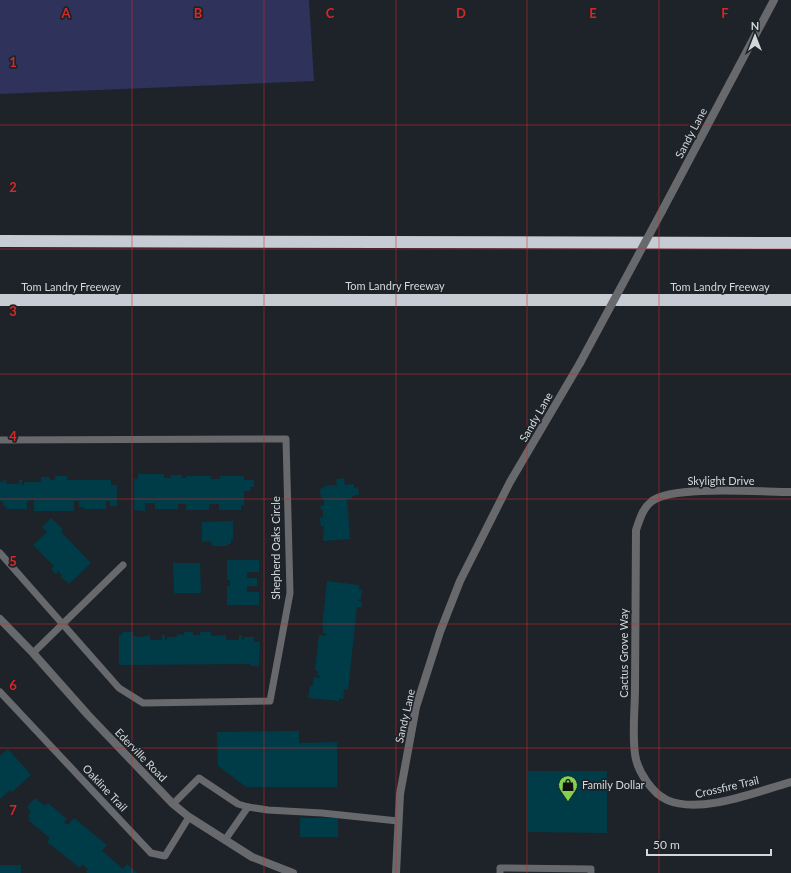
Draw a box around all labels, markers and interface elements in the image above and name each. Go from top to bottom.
text: A [60,5,71,21]
text: B [194,5,203,21]
text: C [326,5,335,21]
text: D [456,5,466,21]
text: E [589,5,597,21]
text: F [721,5,729,21]
north arrow [735,16,775,56]
text: N [751,19,759,32]
text: 1 [9,54,17,70]
street label: Sandy Lane [672,105,709,160]
text: 2 [9,179,17,195]
street label: Tom Landry Freeway [345,279,445,292]
street label: Tom Landry Freeway [21,280,121,293]
street label: Tom Landry Freeway [670,280,770,293]
text: 3 [9,303,17,319]
street label: Sandy Lane [516,390,555,444]
text: 4 [9,428,17,444]
street label: Skylight Drive [687,474,755,487]
street label: Shepherd Oaks Circle [269,496,282,600]
text: 5 [9,553,17,569]
street label: Cactus Grove Way [617,608,630,698]
text: 6 [9,677,17,693]
street label: Sandy Lane [392,687,417,744]
street label: Ederville Road [113,725,170,784]
street label: Oakline Trail [80,762,130,814]
street label: Crossfire Trail [694,773,760,800]
shop icon: Family Dollar [557,774,579,802]
place label: Family Dollar [582,778,645,791]
text: 7 [9,802,17,818]
scale bar [647,831,771,857]
text: 50 m [653,837,680,852]

